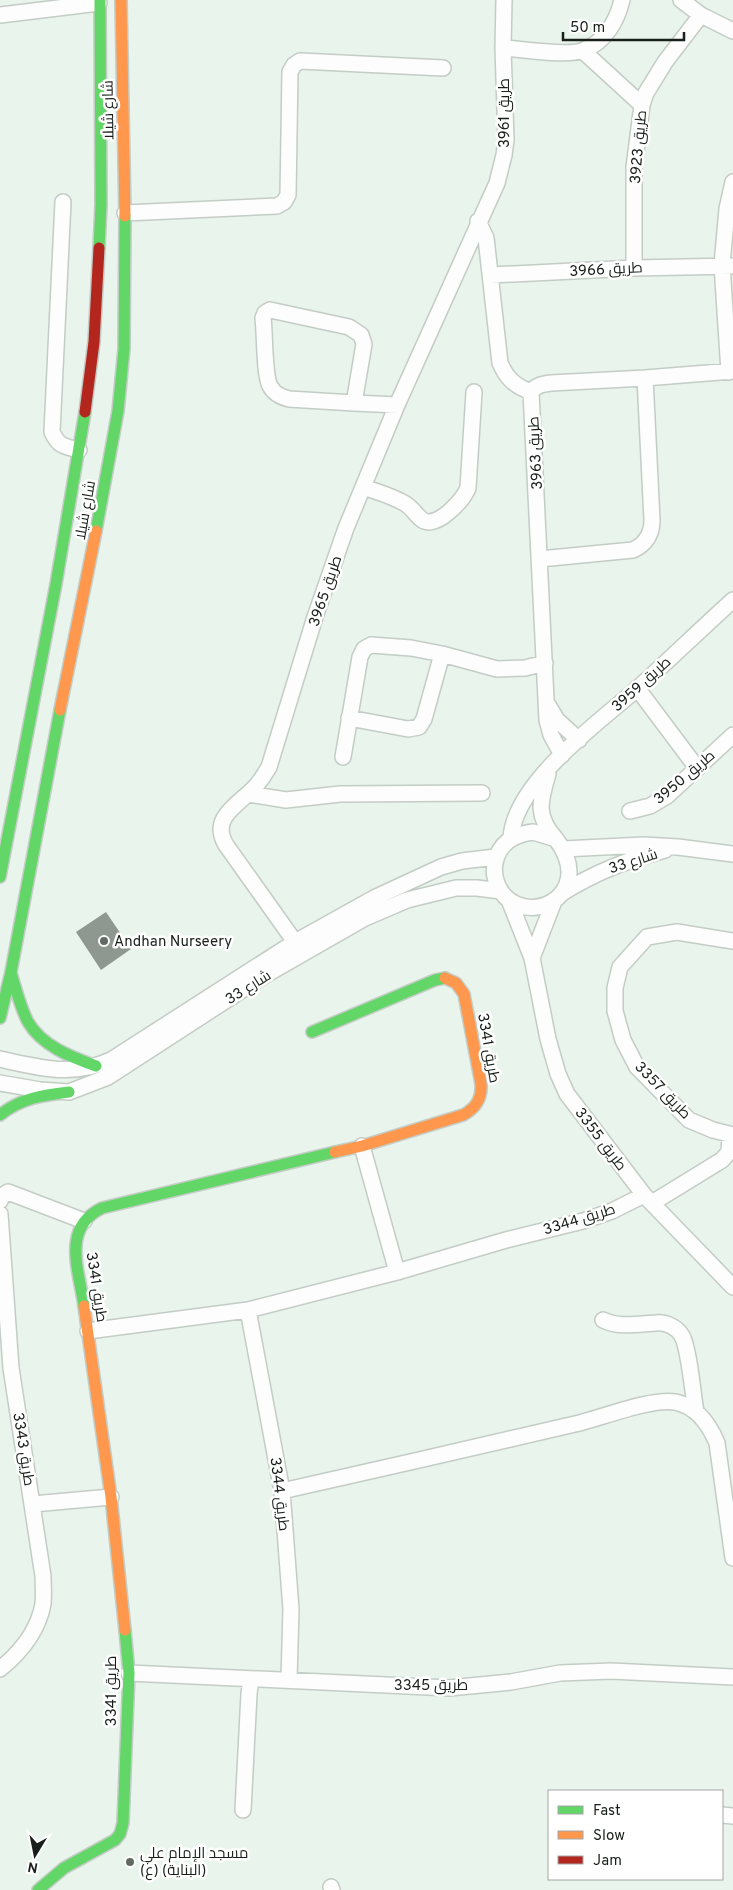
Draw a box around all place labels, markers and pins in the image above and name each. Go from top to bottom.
place label: Andhan Nurseery [114,933,232,952]
marker: Andhan Nurseery [98,935,110,947]
place label: مسجد الإمام علي (ع) (البناية) [140,1845,248,1881]
marker: مسجد الإمام علي (ع) (البناية) [124,1856,136,1868]

